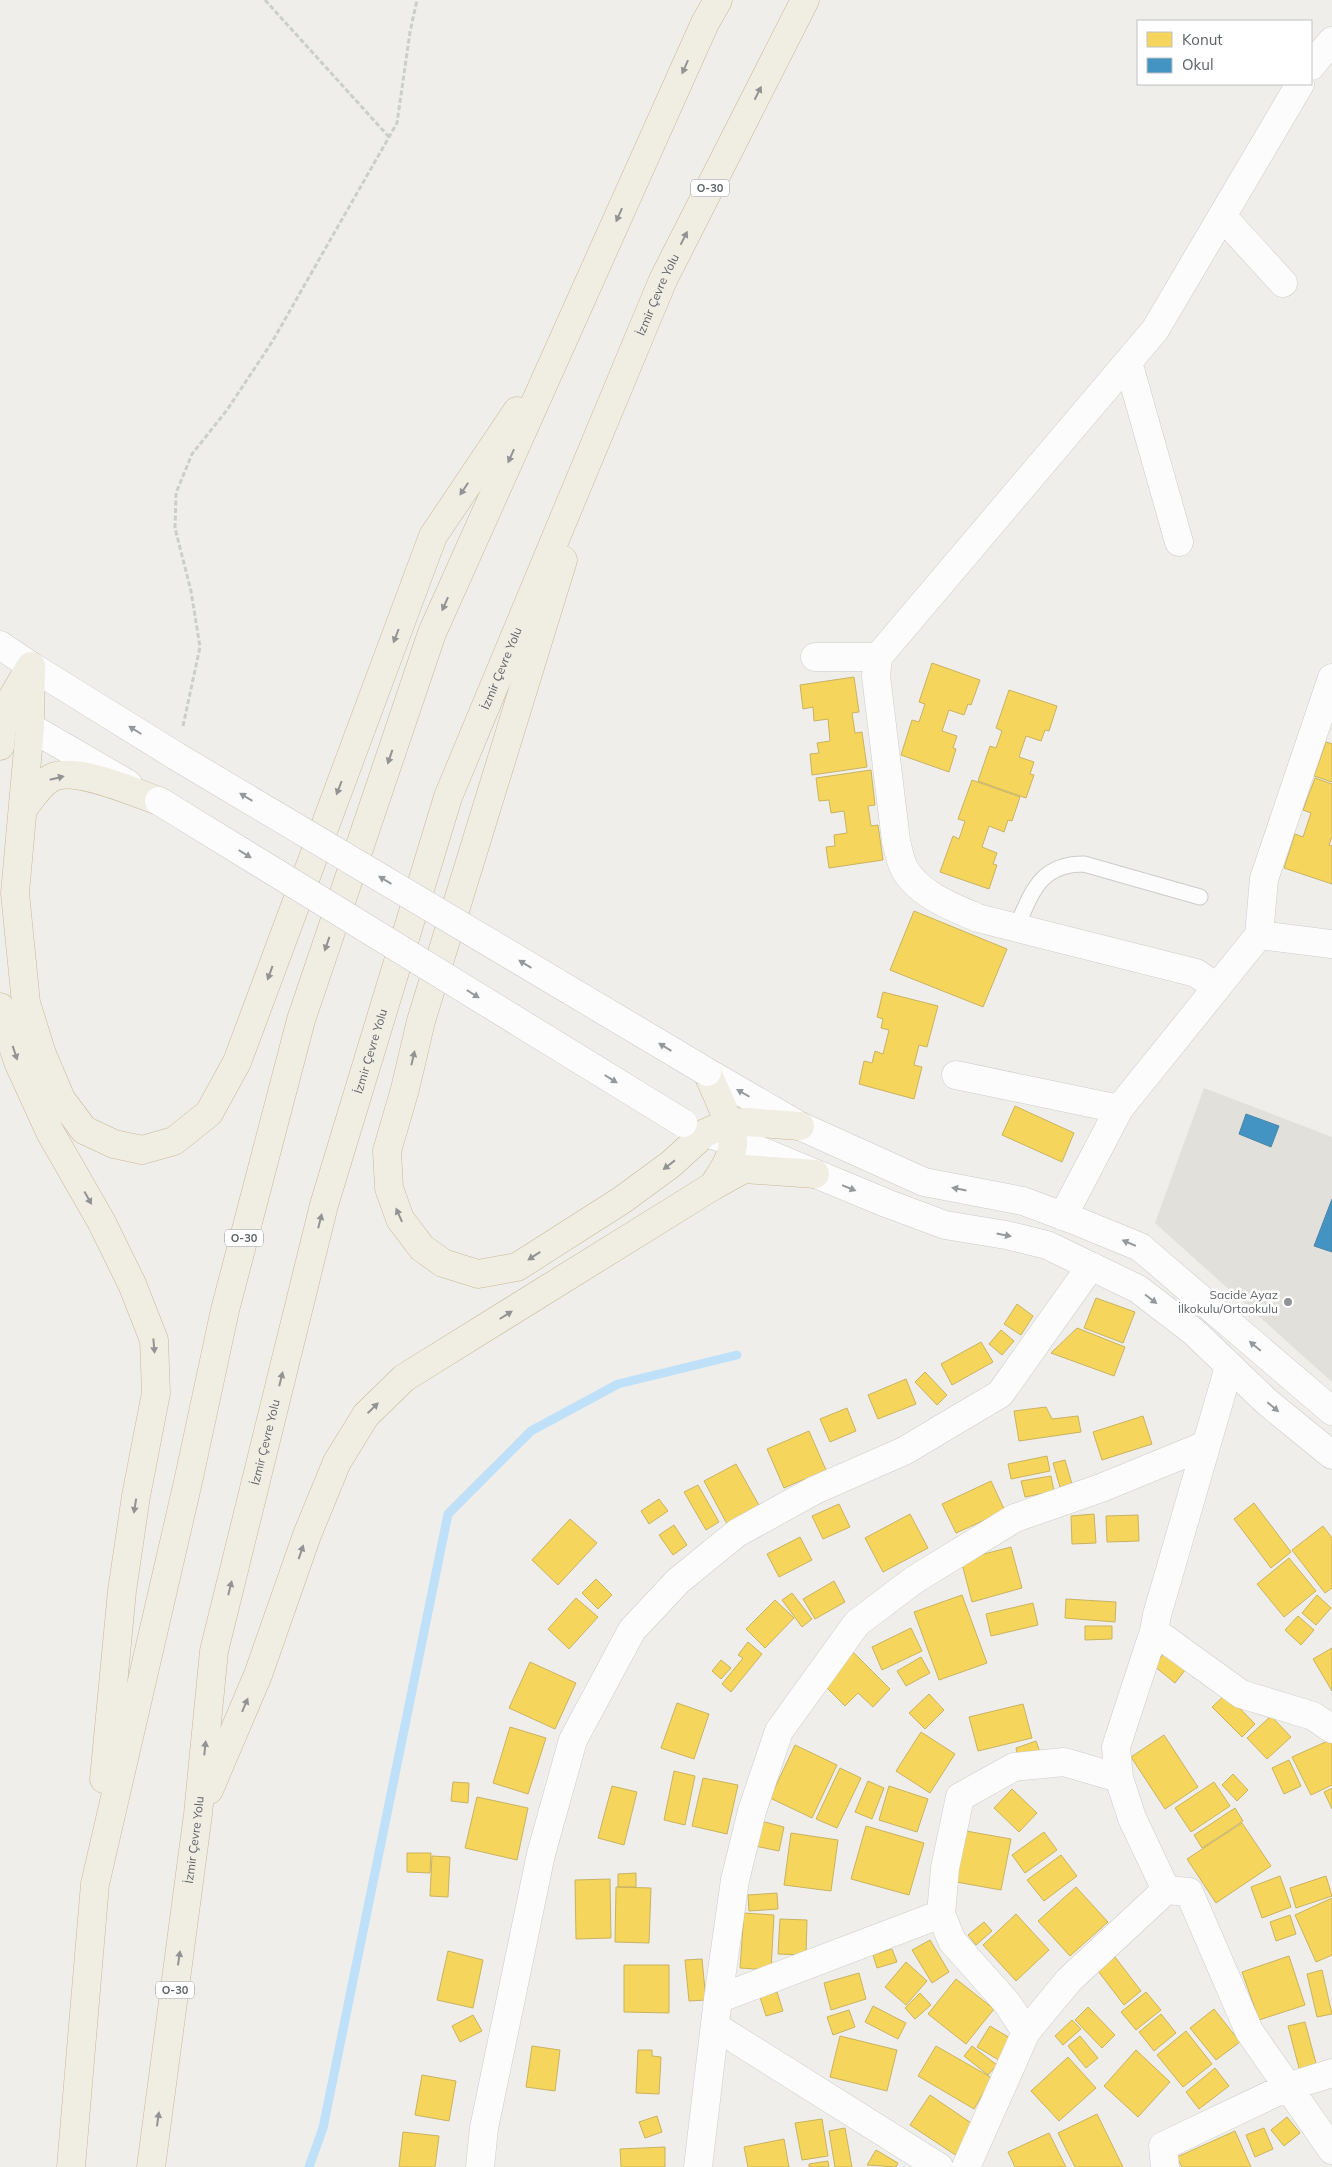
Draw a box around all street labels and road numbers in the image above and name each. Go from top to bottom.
road number: O-30 [691,180,729,197]
street label: İzmir Çevre Yolu [633,251,682,338]
street label: İzmir Çevre Yolu [477,625,525,712]
street label: İzmir Çevre Yolu [350,1007,390,1095]
road number: O-30 [225,1230,263,1246]
street label: İzmir Çevre Yolu [247,1398,283,1486]
street label: İzmir Çevre Yolu [181,1796,207,1884]
road number: O-30 [156,1982,194,1998]

